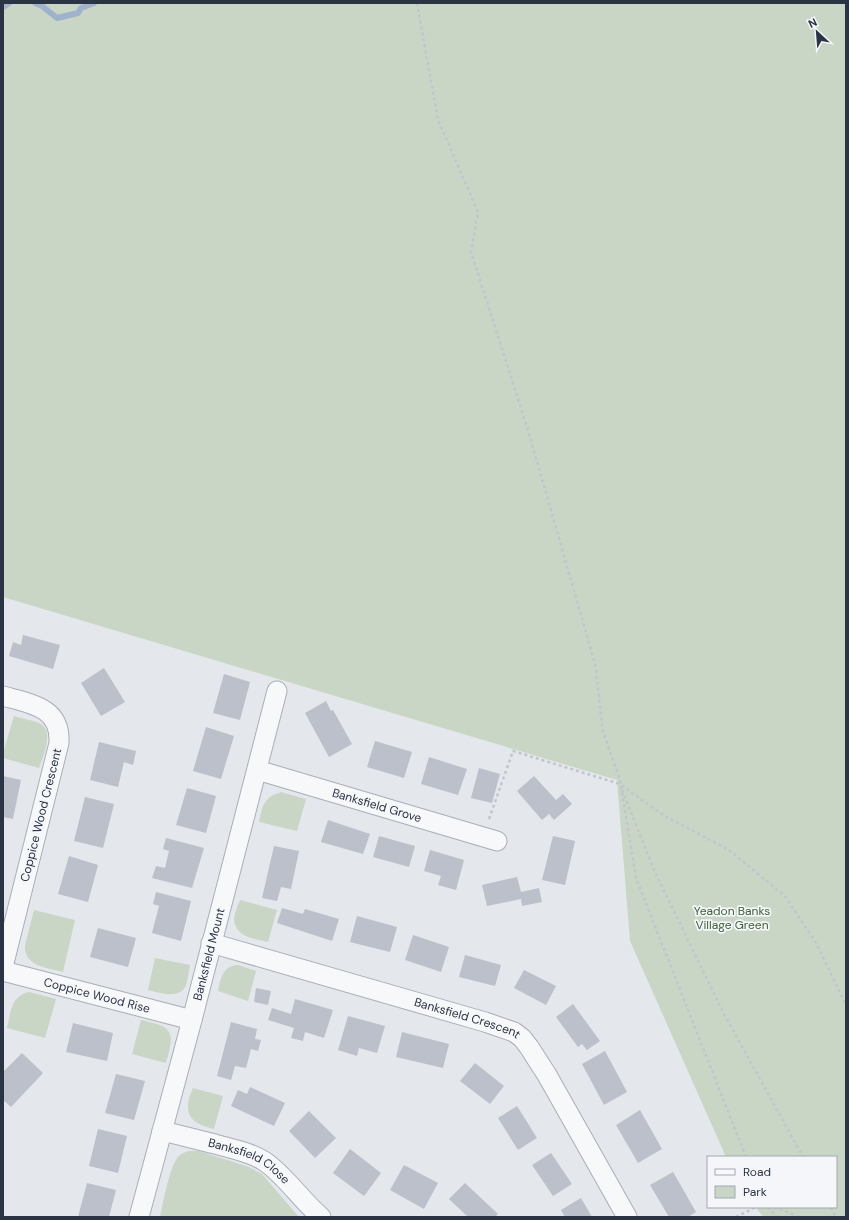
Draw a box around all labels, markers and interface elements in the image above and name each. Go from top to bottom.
north arrow [797,12,837,52]
text: N [806,15,819,31]
street label: Coppice Wood Crescent [17,746,65,884]
street label: Banksfield Grove [330,785,424,826]
park label: Yeadon Banks Village Green [694,903,770,933]
street label: Banksfield Mount [189,906,229,1002]
street label: Coppice Wood Rise [42,974,152,1017]
street label: Banksfield Crescent [412,994,524,1042]
street label: Banksfield Close [206,1135,293,1188]
legend [707,1156,837,1208]
text: Road [743,1164,771,1180]
text: Park [743,1184,767,1200]

